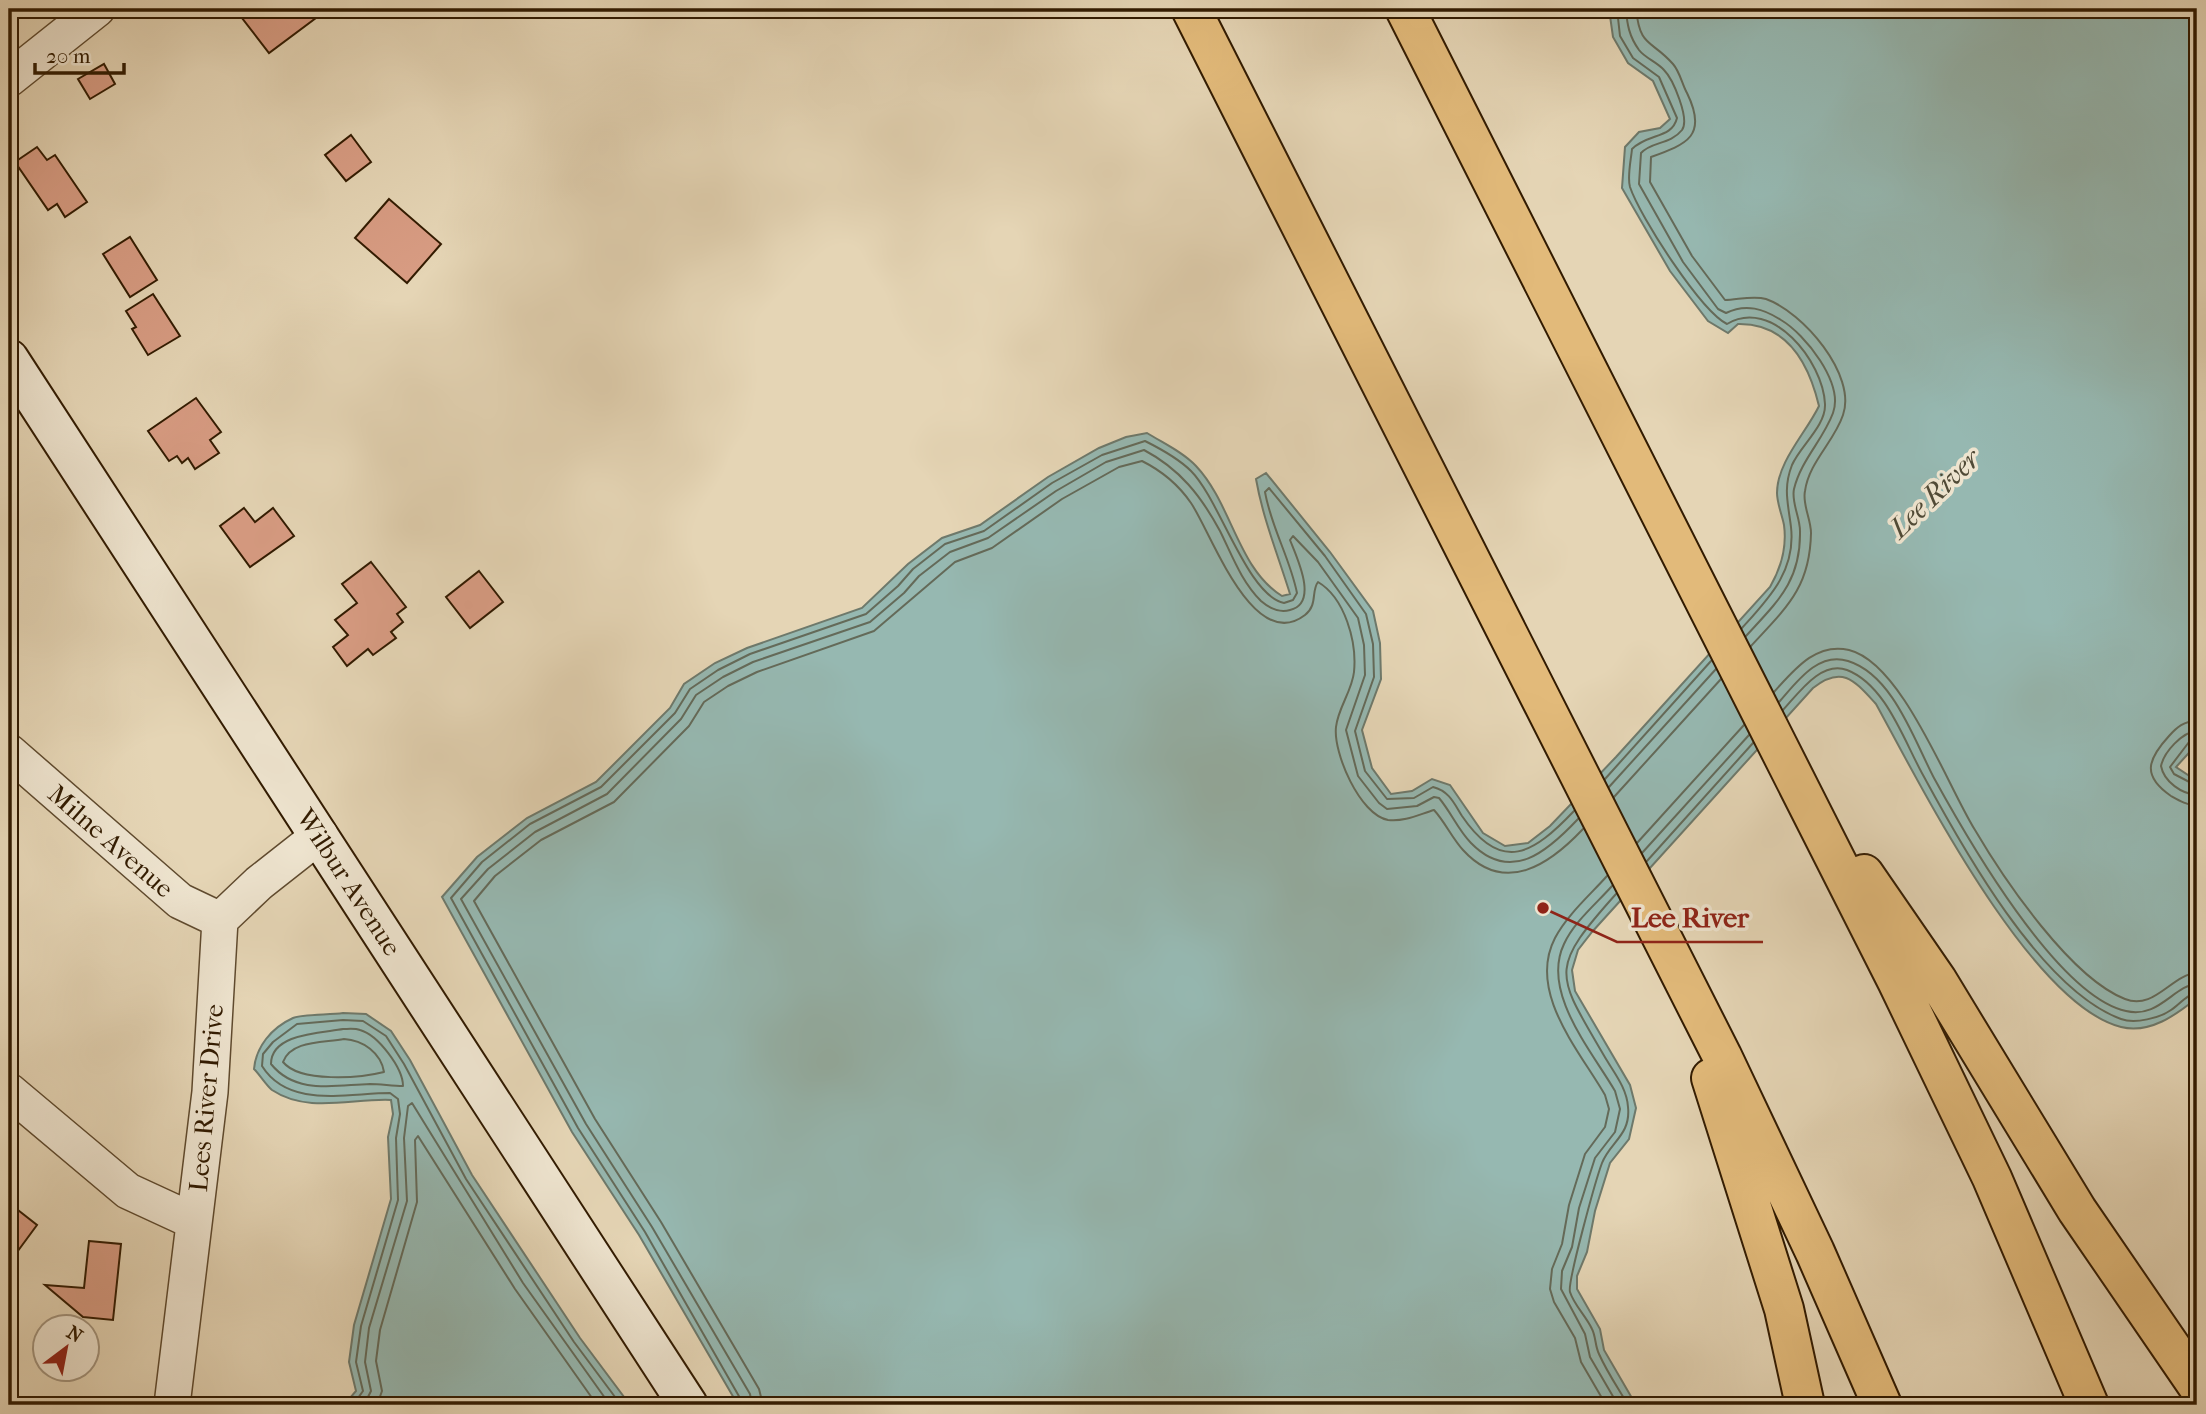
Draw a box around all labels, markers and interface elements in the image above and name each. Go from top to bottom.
scale bar [35,32,124,76]
text: 20 m [46,44,91,68]
water label: Lee River [1881,440,1988,546]
street label: Milne Avenue [42,779,180,904]
street label: Wilbur Avenue [289,802,408,962]
callout: Lee River [1617,893,1763,942]
text: Lee River [1631,901,1750,934]
street label: Lees River Drive [183,1003,230,1193]
north arrow [32,1312,102,1382]
text: N [63,1321,87,1348]

